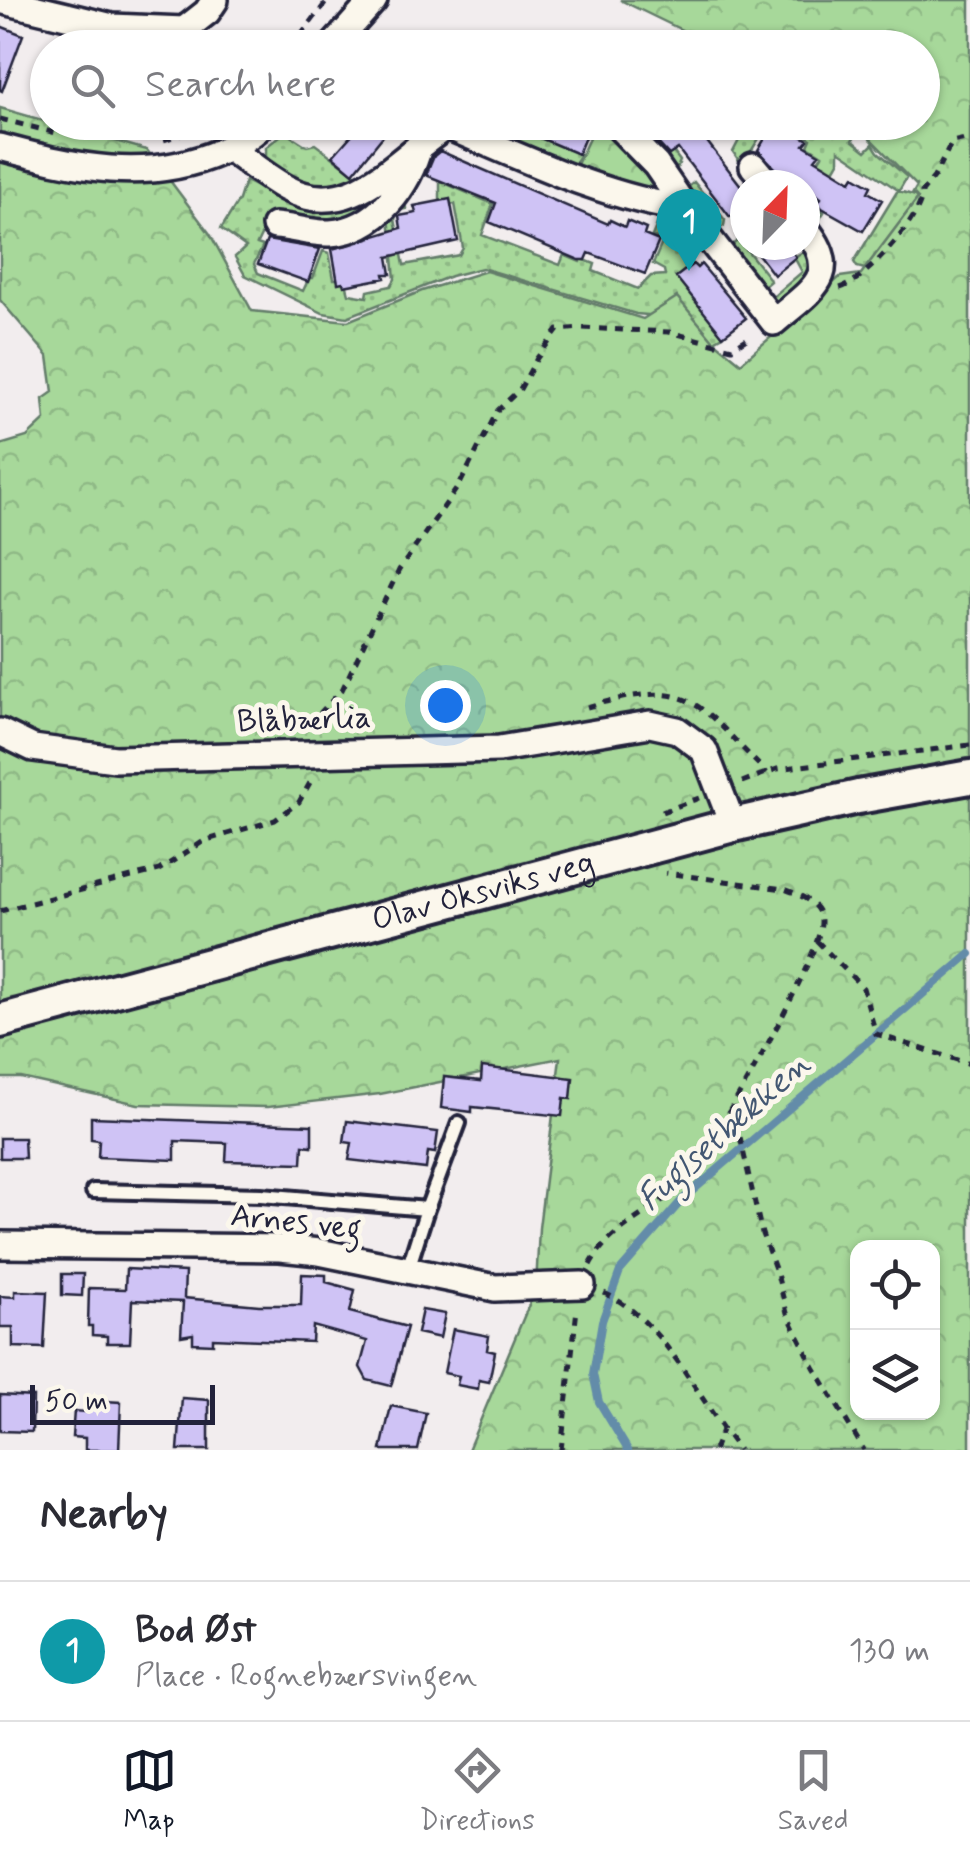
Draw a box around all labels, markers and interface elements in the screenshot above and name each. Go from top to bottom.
search box [30,30,940,140]
icon: search [65,58,120,113]
text: Search here [145,61,336,110]
north arrow [730,170,820,260]
pin: 1 [656,188,722,271]
your location [420,680,471,731]
street label: Blåbærlia [236,697,372,743]
street label: Olav Oksviks veg [367,842,599,942]
water label: Fuglsetbekken [628,1042,823,1225]
street label: Arnes veg [228,1195,364,1254]
map controls [850,1240,940,1420]
button: locate [850,1240,940,1330]
button: layers [850,1330,940,1420]
scale bar [30,1380,215,1424]
text: 50 m [45,1384,108,1421]
text: Nearby [40,1488,168,1543]
text: Bod Øst [135,1606,257,1655]
text: 1 [65,1630,80,1672]
text: 130 m [849,1630,930,1672]
text: Place · Rognebærsvingen [135,1655,477,1697]
tab: Map [122,1743,177,1840]
tab: Directions [420,1743,535,1840]
tab: Saved [778,1743,848,1840]

